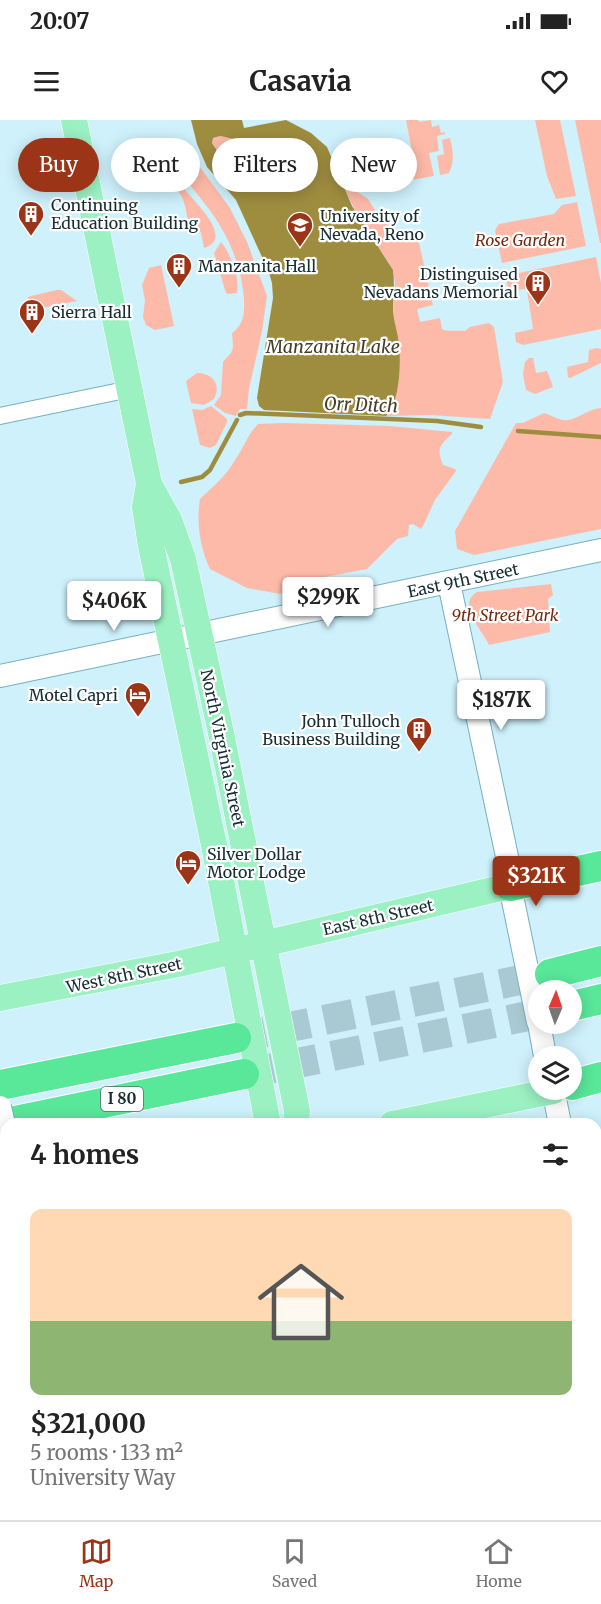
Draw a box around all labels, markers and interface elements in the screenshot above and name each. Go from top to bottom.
text: 20:07 [30,7,90,35]
text: Casavia [250,64,351,98]
icon: menu [30,65,63,98]
icon: heart [538,65,571,98]
chip: Buy [18,138,99,192]
chip: Rent [111,138,200,192]
chip: Filters [212,138,318,192]
chip: New [330,138,417,192]
place label: Continuing Education Building [51,195,199,233]
building icon: Continuing Education Building [16,199,46,237]
place label: University of Nevada, Reno [320,206,424,244]
school or university icon: University of Nevada, Reno [285,210,315,248]
park label: Rose Garden [475,230,565,250]
building icon: Manzanita Hall [164,251,194,289]
place label: Manzanita Hall [198,256,316,276]
place label: Distinguised Nevadans Memorial [364,264,518,302]
building icon: Distinguised Nevadans Memorial [523,268,553,306]
building icon: Sierra Hall [17,297,47,335]
place label: Sierra Hall [51,302,132,322]
water label: Manzanita Lake [265,335,400,358]
water label: Orr Ditch [324,392,398,417]
street label: East 9th Street [406,558,521,602]
pin: $299K [286,577,370,628]
pin: $406K [72,581,156,632]
text: $299K [296,584,360,609]
text: $406K [81,588,147,613]
park label: 9th Street Park [452,605,559,625]
street label: North Virginia Street [197,667,250,829]
hotel icon: Motel Capri [123,680,153,718]
pin: $187K [459,680,543,731]
place label: Motel Capri [29,685,118,705]
text: $187K [471,687,531,712]
place label: John Tulloch Business Building [262,711,400,749]
building icon: John Tulloch Business Building [404,715,434,753]
place label: Silver Dollar Motor Lodge [207,844,306,882]
hotel icon: Silver Dollar Motor Lodge [173,848,203,886]
pin: $321K [494,856,578,907]
text: $321K [507,863,565,888]
street label: East 8th Street [321,894,436,939]
street label: West 8th Street [64,953,184,997]
north arrow [528,980,582,1034]
map controls [528,980,582,1100]
button: layers [528,1046,582,1100]
road number: I 80 [101,1087,143,1111]
text: 4 homes [30,1138,139,1171]
icon: filters [539,1138,572,1171]
icon: home [247,1248,355,1356]
text: $321,000 [30,1407,146,1440]
text: 5 rooms · 133 m² [30,1440,183,1465]
text: University Way [30,1465,175,1490]
tab: Map [79,1535,113,1591]
tab: Saved [272,1535,317,1591]
tab: Home [476,1535,522,1591]

